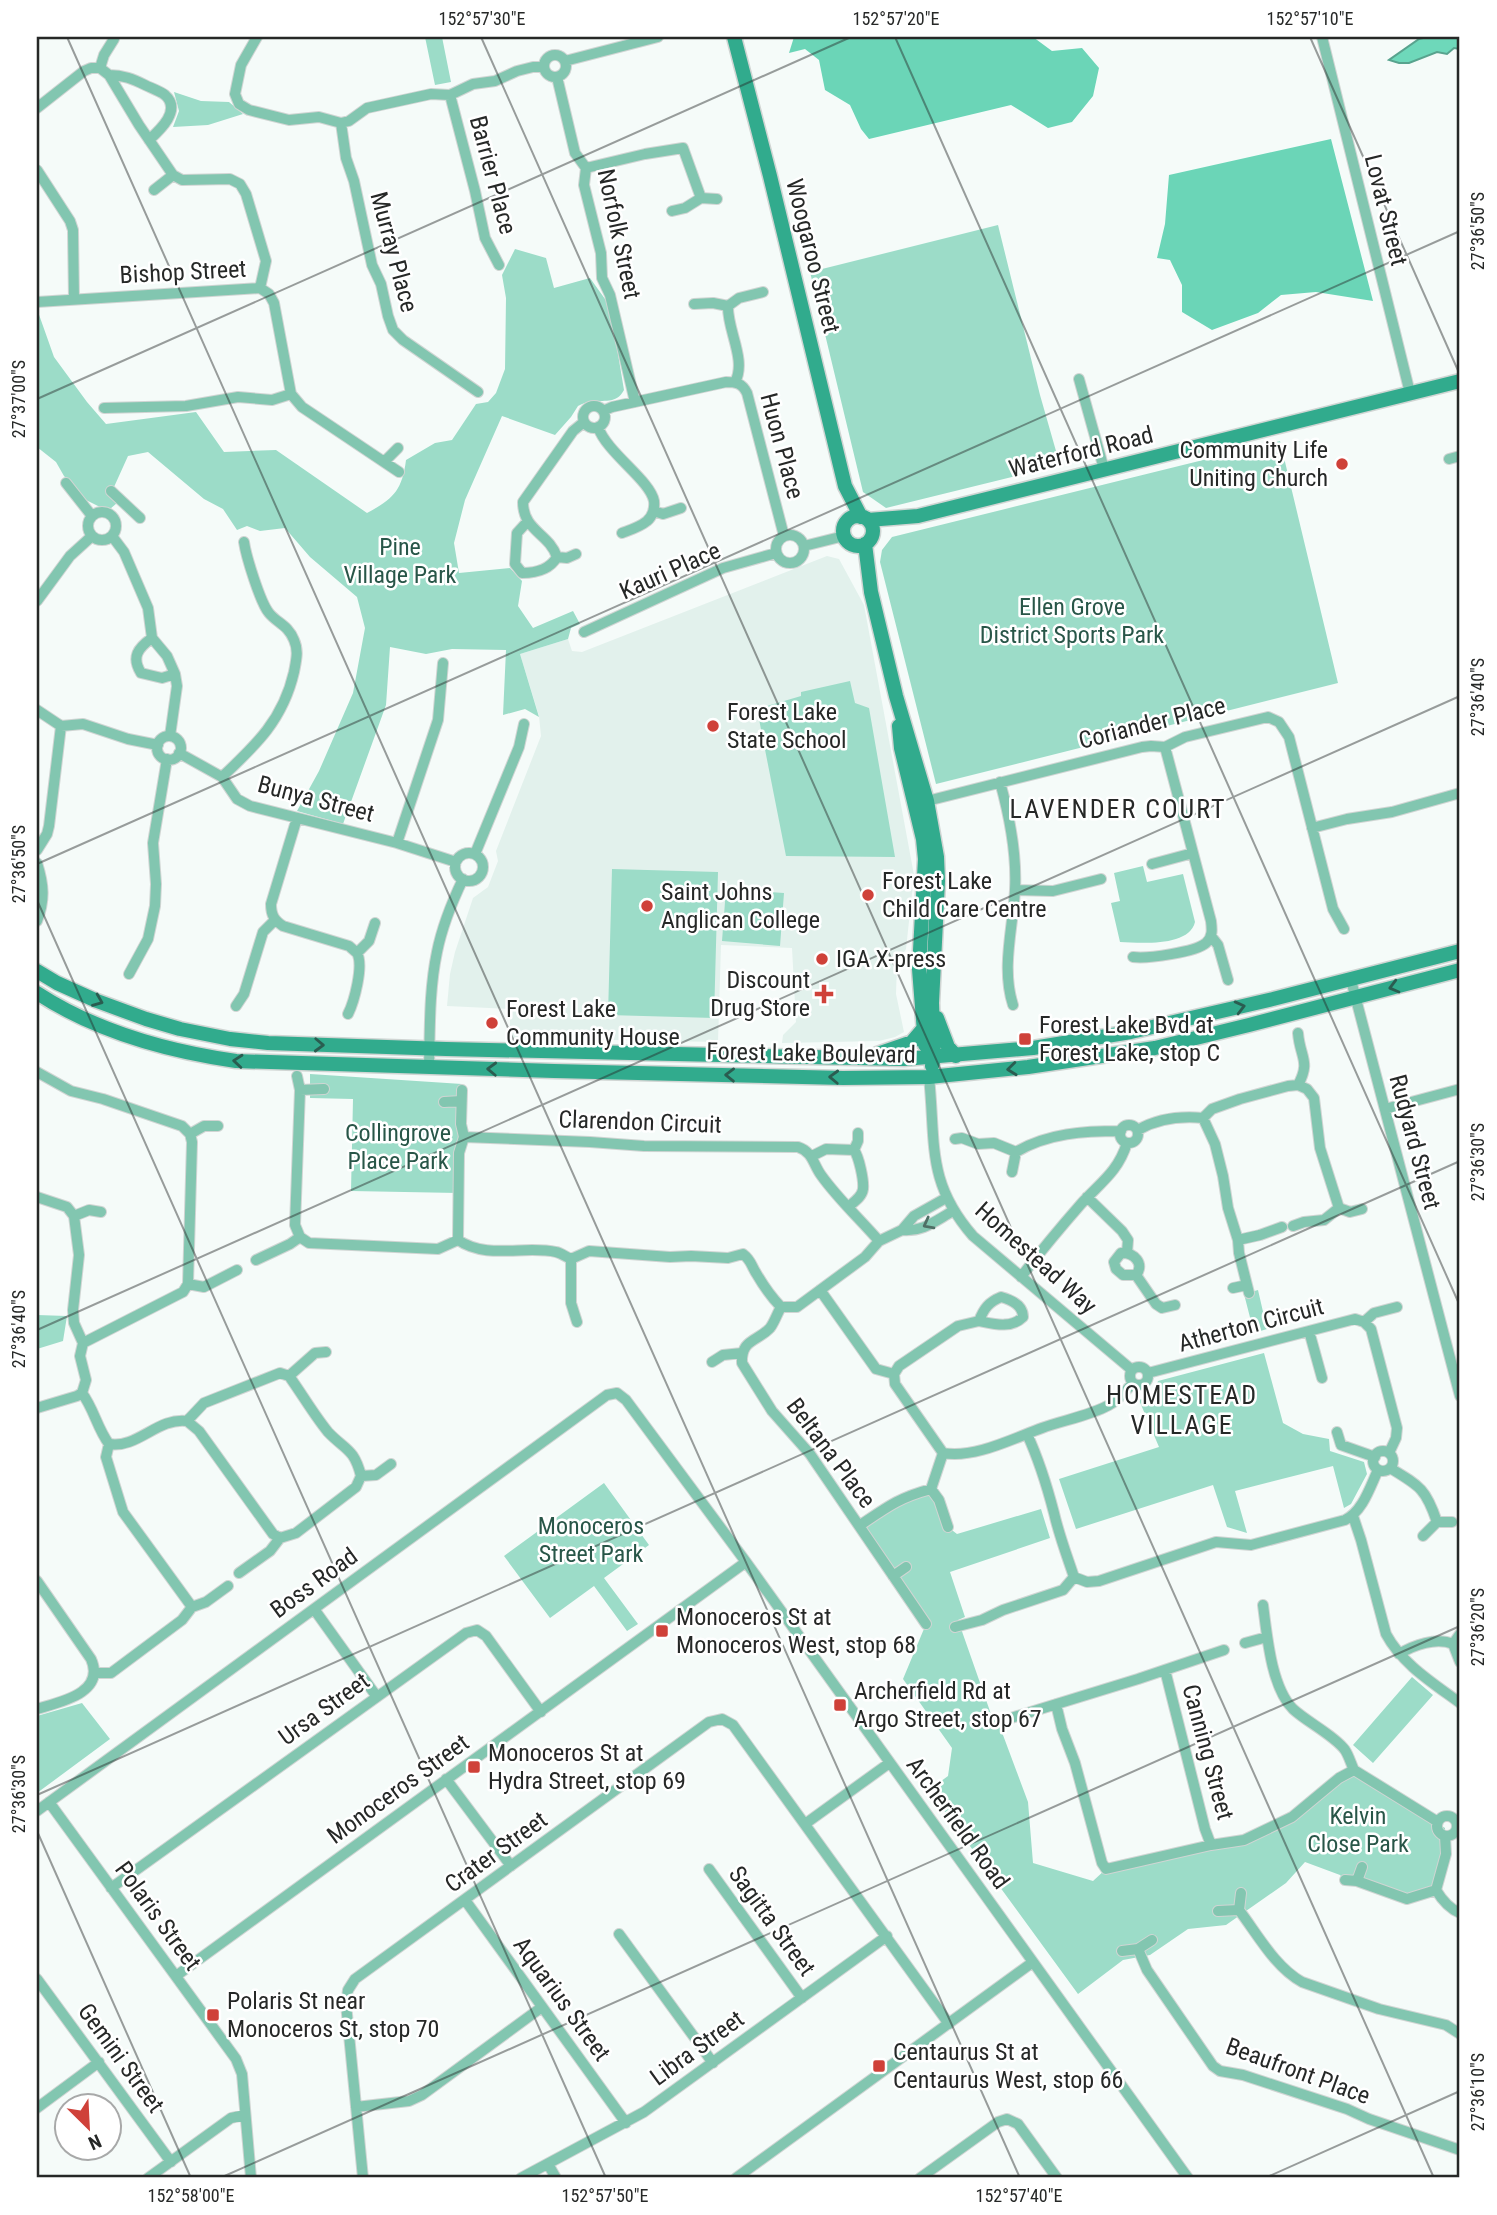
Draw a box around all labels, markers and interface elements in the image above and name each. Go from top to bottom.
text: 152°57'30"E [439,8,525,29]
text: 152°57'20"E [853,8,939,29]
text: 152°57'10"E [1267,8,1353,29]
street label: Barrier Place [464,113,522,237]
street label: Lovat Street [1359,151,1413,269]
street label: Norfolk Street [592,166,646,302]
street label: Woogaroo Street [780,176,846,336]
street label: Murray Place [365,189,423,315]
text: 27°36'50"S [1467,192,1488,270]
street label: Bishop Street [119,255,247,289]
text: 27°37'00"S [8,360,29,438]
street label: Huon Place [754,390,810,502]
street label: Waterford Road [1006,421,1156,483]
place label: Community Life Uniting Church [1179,436,1328,492]
marker: Community Life Uniting Church [1334,456,1350,472]
park label: Pine Village Park [344,533,457,589]
street label: Kauri Place [615,536,725,606]
park label: Ellen Grove District Sports Park [980,593,1164,649]
text: 27°36'40"S [1467,658,1488,736]
street label: Coriander Place [1076,691,1228,755]
place label: Forest Lake State School [727,698,847,754]
marker: Forest Lake State School [705,718,721,734]
street label: Bunya Street [255,770,377,828]
district label: LAVENDER COURT [1010,794,1226,824]
text: 27°36'50"S [8,825,29,903]
place label: Forest Lake Child Care Centre [882,867,1047,923]
place label: Saint Johns Anglican College [661,878,820,934]
marker: Forest Lake Child Care Centre [860,887,876,903]
marker: Saint Johns Anglican College [639,898,655,914]
place label: IGA X-press [836,945,946,973]
marker: IGA X-press [814,951,830,967]
place label: Discount Drug Store [710,966,810,1022]
one-way arrow [1388,979,1400,993]
marker: Discount Drug Store [816,986,832,1002]
one-way arrow [91,992,103,1006]
place label: Forest Lake Community House [506,995,680,1051]
one-way arrow [1234,1001,1246,1015]
place label: Forest Lake Bvd at Forest Lake, stop C [1039,1011,1220,1067]
marker: Forest Lake Community House [484,1015,500,1031]
marker: Forest Lake Bvd at Forest Lake, stop C [1017,1031,1033,1047]
one-way arrow [314,1037,325,1052]
street label: Forest Lake Boulevard [706,1037,916,1069]
one-way arrow [233,1054,244,1069]
one-way arrow [1006,1061,1017,1076]
one-way arrow [486,1062,497,1077]
one-way arrow [724,1067,734,1083]
one-way arrow [828,1070,839,1085]
street label: Rudyard Street [1384,1072,1446,1212]
street label: Clarendon Circuit [558,1105,722,1139]
park label: Collingrove Place Park [345,1119,451,1175]
text: 27°36'30"S [1467,1123,1488,1201]
street label: Homestead Way [970,1196,1102,1320]
one-way arrow [923,1216,936,1230]
text: 27°36'40"S [8,1290,29,1368]
street label: Atherton Circuit [1175,1292,1327,1358]
district label: HOMESTEAD VILLAGE [1106,1380,1258,1440]
street label: Beltana Place [781,1393,881,1513]
park label: Monoceros Street Park [538,1512,644,1568]
street label: Boss Road [265,1542,363,1624]
text: 27°36'20"S [1467,1588,1488,1666]
place label: Monoceros St at Monoceros West, stop 68 [676,1603,916,1659]
marker: Monoceros St at Monoceros West, stop 68 [654,1623,670,1639]
street label: Ursa Street [273,1667,375,1751]
place label: Archerfield Rd at Argo Street, stop 67 [854,1677,1042,1733]
street label: Canning Street [1176,1681,1240,1823]
marker: Archerfield Rd at Argo Street, stop 67 [832,1697,848,1713]
street label: Monoceros Street [322,1728,474,1850]
place label: Monoceros St at Hydra Street, stop 69 [488,1739,686,1795]
street label: Archerfield Road [901,1752,1015,1894]
text: 27°36'30"S [8,1755,29,1833]
marker: Monoceros St at Hydra Street, stop 69 [466,1759,482,1775]
park label: Kelvin Close Park [1307,1802,1409,1858]
street label: Crater Street [439,1806,553,1898]
street label: Polaris Street [109,1856,207,1976]
street label: Sagitta Street [723,1861,821,1981]
street label: Aquarius Street [508,1932,616,2066]
place label: Polaris St near Monoceros St, stop 70 [227,1987,439,2043]
street label: Gemini Street [72,1998,170,2118]
street label: Libra Street [645,2005,749,2091]
marker: Polaris St near Monoceros St, stop 70 [205,2007,221,2023]
street label: Beaufront Place [1222,2032,1374,2110]
place label: Centaurus St at Centaurus West, stop 66 [893,2038,1123,2094]
text: 27°36'10"S [1467,2053,1488,2131]
marker: Centaurus St at Centaurus West, stop 66 [871,2058,887,2074]
north arrow [52,2092,122,2162]
text: N [85,2129,105,2155]
text: 152°58'00"E [148,2185,234,2206]
text: 152°57'50"E [562,2185,648,2206]
text: 152°57'40"E [976,2185,1062,2206]

